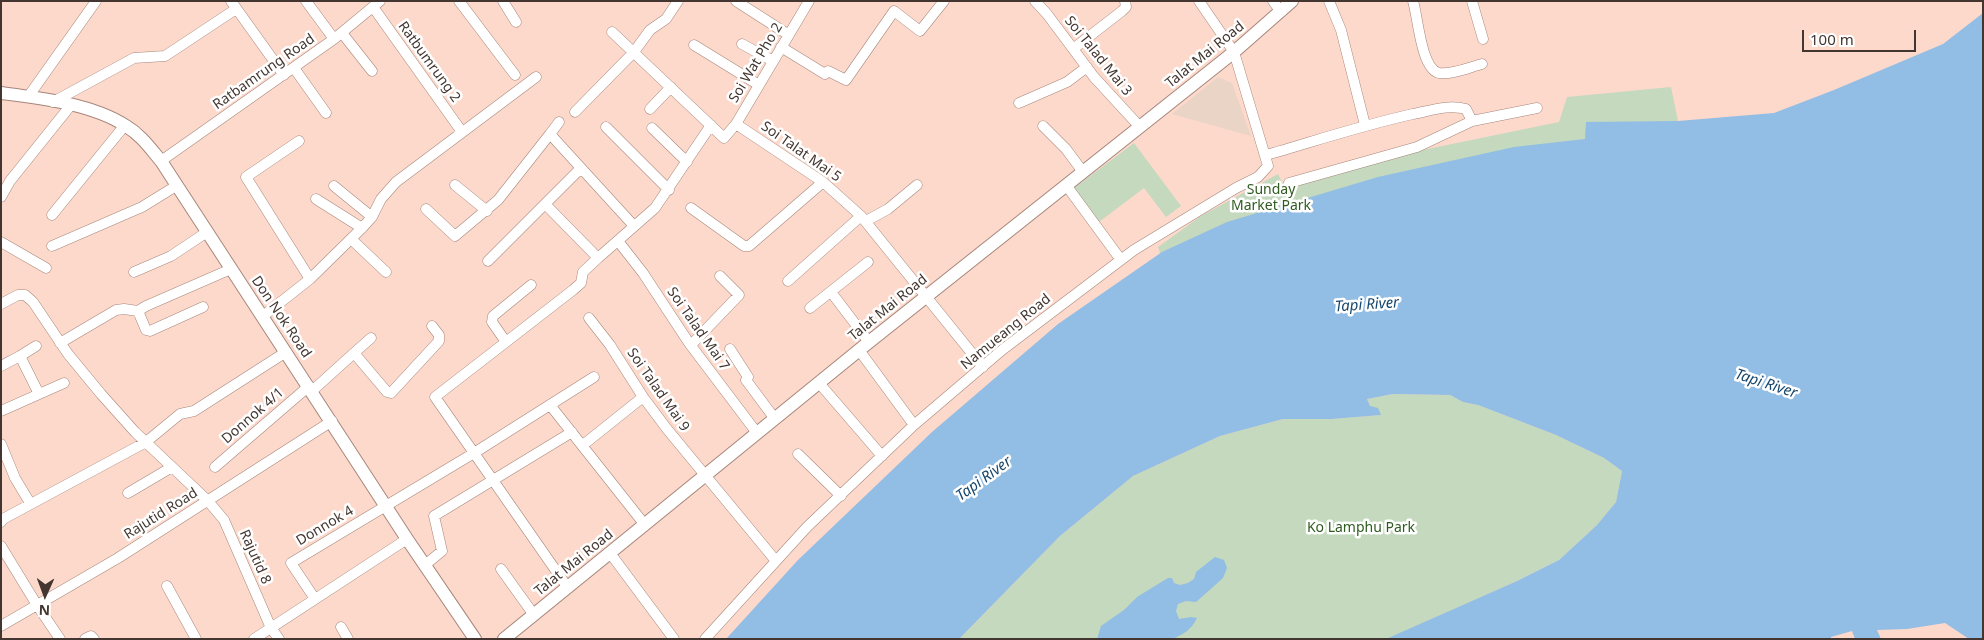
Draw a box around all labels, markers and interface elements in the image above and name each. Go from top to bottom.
street label: Soi Talad Mai 3 [1061,13,1135,99]
street label: Talat Mai Road [1162,18,1248,92]
street label: Ratbumrung 2 [394,19,464,105]
street label: Soi Wat Pho 2 [726,20,786,106]
scale bar [1804,20,1918,52]
text: 100 m [1810,29,1854,49]
street label: Ratbamrung Road [210,31,318,113]
street label: Soi Talat Mai 5 [758,118,844,186]
park label: Sunday Market Park [1231,182,1311,214]
street label: Talat Mai Road [845,271,931,345]
street label: Don Nok Road [248,273,314,361]
street label: Soi Talad Mai 7 [663,284,733,374]
street label: Namueang Road [958,291,1054,373]
water label: Tapi River [1334,294,1400,316]
street label: Soi Talad Mai 9 [623,345,693,435]
water label: Tapi River [1733,366,1799,402]
street label: Donnok 4/1 [219,384,287,448]
water label: Tapi River [953,453,1015,505]
street label: Rajutid Road [121,485,201,543]
street label: Donnok 4 [293,502,357,550]
park label: Ko Lamphu Park [1307,520,1415,536]
street label: Talat Mai Road [531,526,617,600]
street label: Rajutid 8 [236,527,274,587]
north arrow [20,570,70,620]
text: N [38,601,50,620]

